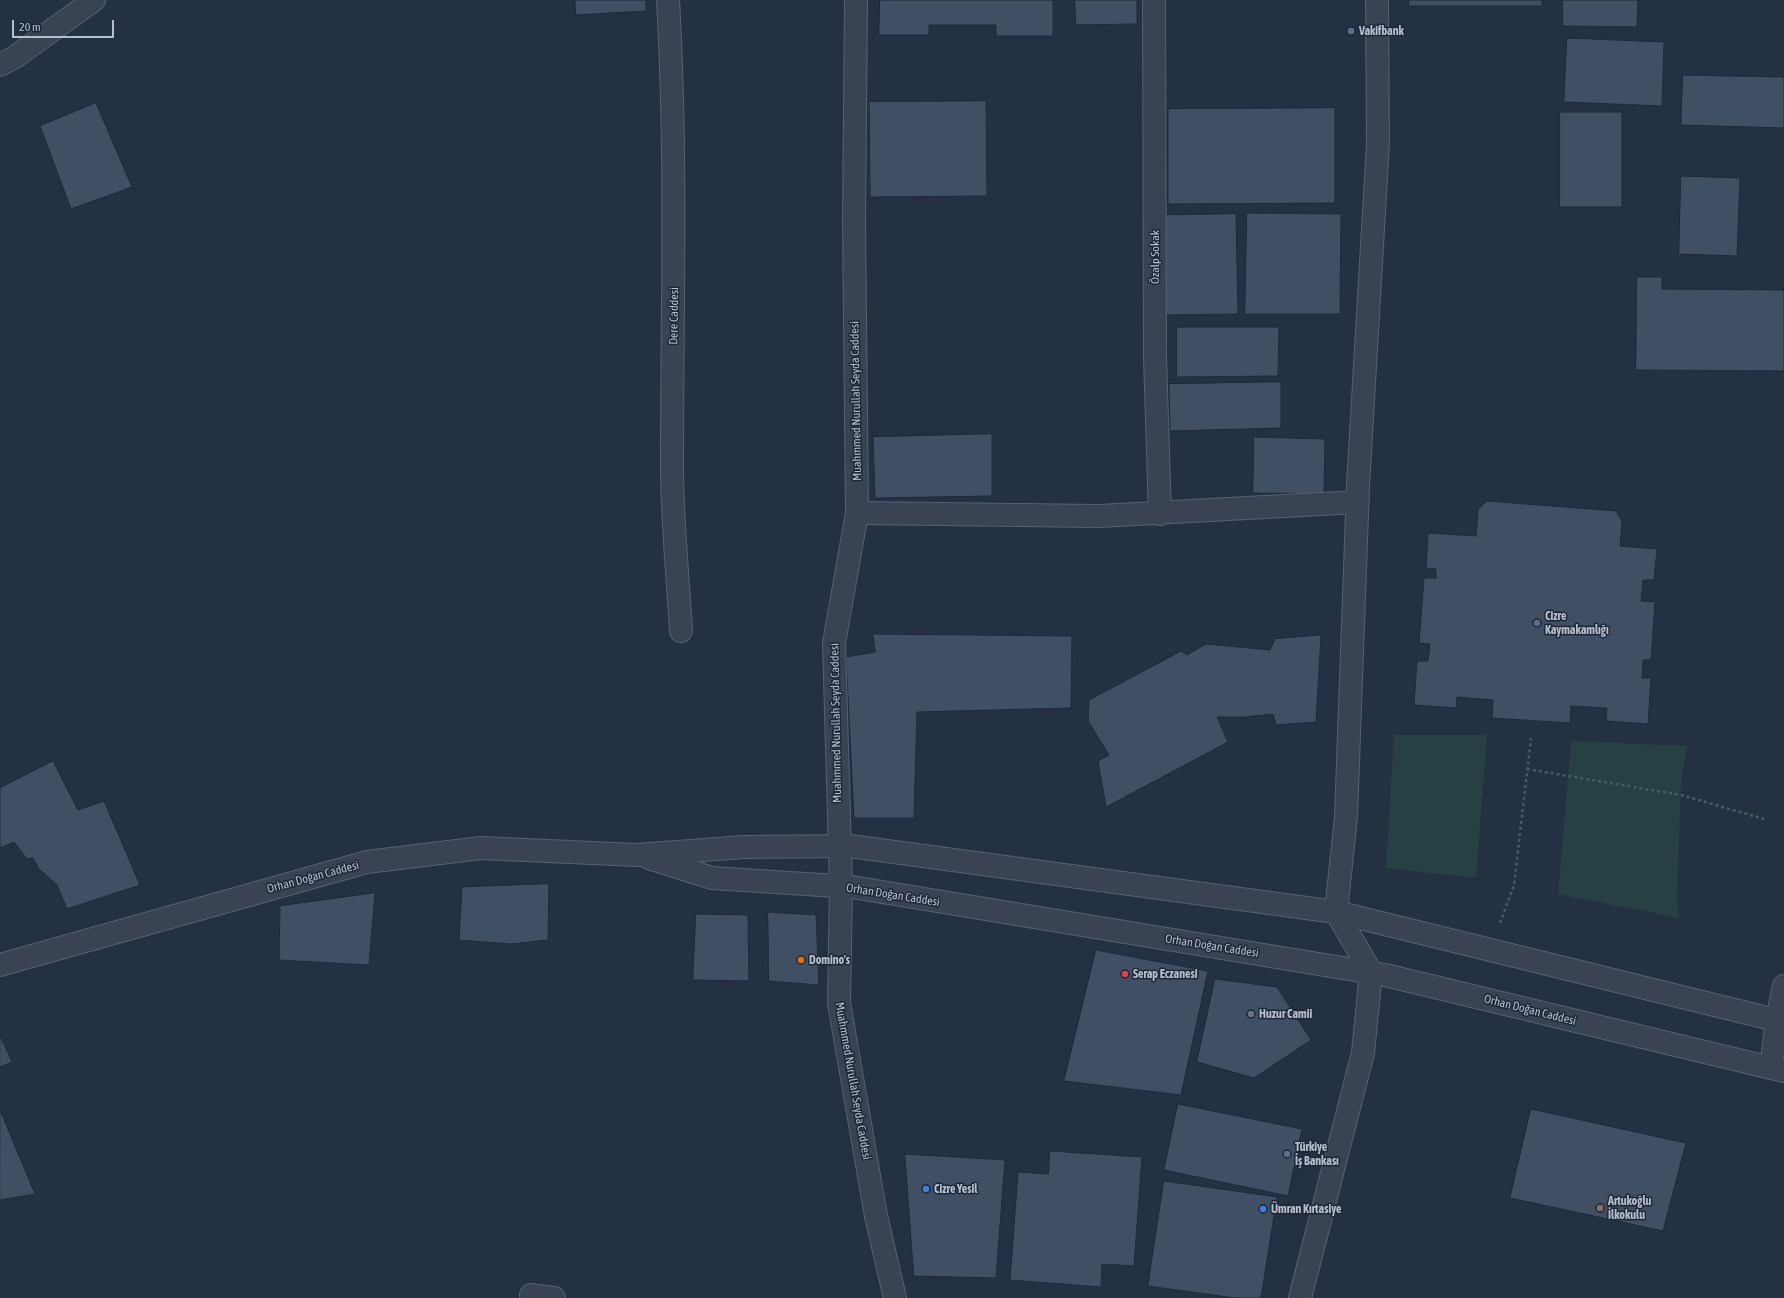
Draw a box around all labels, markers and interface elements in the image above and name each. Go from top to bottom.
scale bar [14,12,116,38]
text: 20 m [19,20,41,34]
place label: Vakifbank [1359,24,1404,38]
marker: Vakifbank [1346,26,1356,36]
street label: Özalp Sokak [1148,230,1162,284]
street label: Dere Caddesi [666,287,682,345]
street label: Muahmmed Nurullah Seyda Caddesi [847,321,865,481]
place label: Cizre Kaymakamlığı [1545,609,1609,637]
marker: Cizre Kaymakamlığı [1532,618,1542,628]
street label: Muahmmed Nurullah Seyda Caddesi [827,643,845,803]
street label: Orhan Doğan Caddesi [265,858,361,896]
street label: Orhan Doğan Caddesi [845,880,941,910]
street label: Orhan Doğan Caddesi [1164,931,1260,961]
place label: Domino's [809,953,850,967]
marker: Domino's [796,955,806,965]
place label: Serap Eczanesi [1133,967,1197,981]
marker: Serap Eczanesi [1120,969,1130,979]
street label: Orhan Doğan Caddesi [1482,992,1578,1028]
street label: Muahmmed Nurullah Seyda Caddesi [832,1001,874,1161]
place label: Huzur Camii [1259,1007,1312,1021]
marker: Huzur Camii [1246,1009,1256,1019]
place label: Türkiye İş Bankası [1295,1140,1339,1168]
marker: Türkiye İş Bankası [1282,1149,1292,1159]
place label: Cizre Yesil [934,1182,977,1196]
marker: Cizre Yesil [921,1184,931,1194]
place label: Artukoğlu İlkokulu [1608,1194,1651,1222]
place label: Ümran Kırtasiye [1271,1202,1341,1216]
marker: Artukoğlu İlkokulu [1595,1203,1605,1213]
marker: Ümran Kırtasiye [1258,1204,1268,1214]

